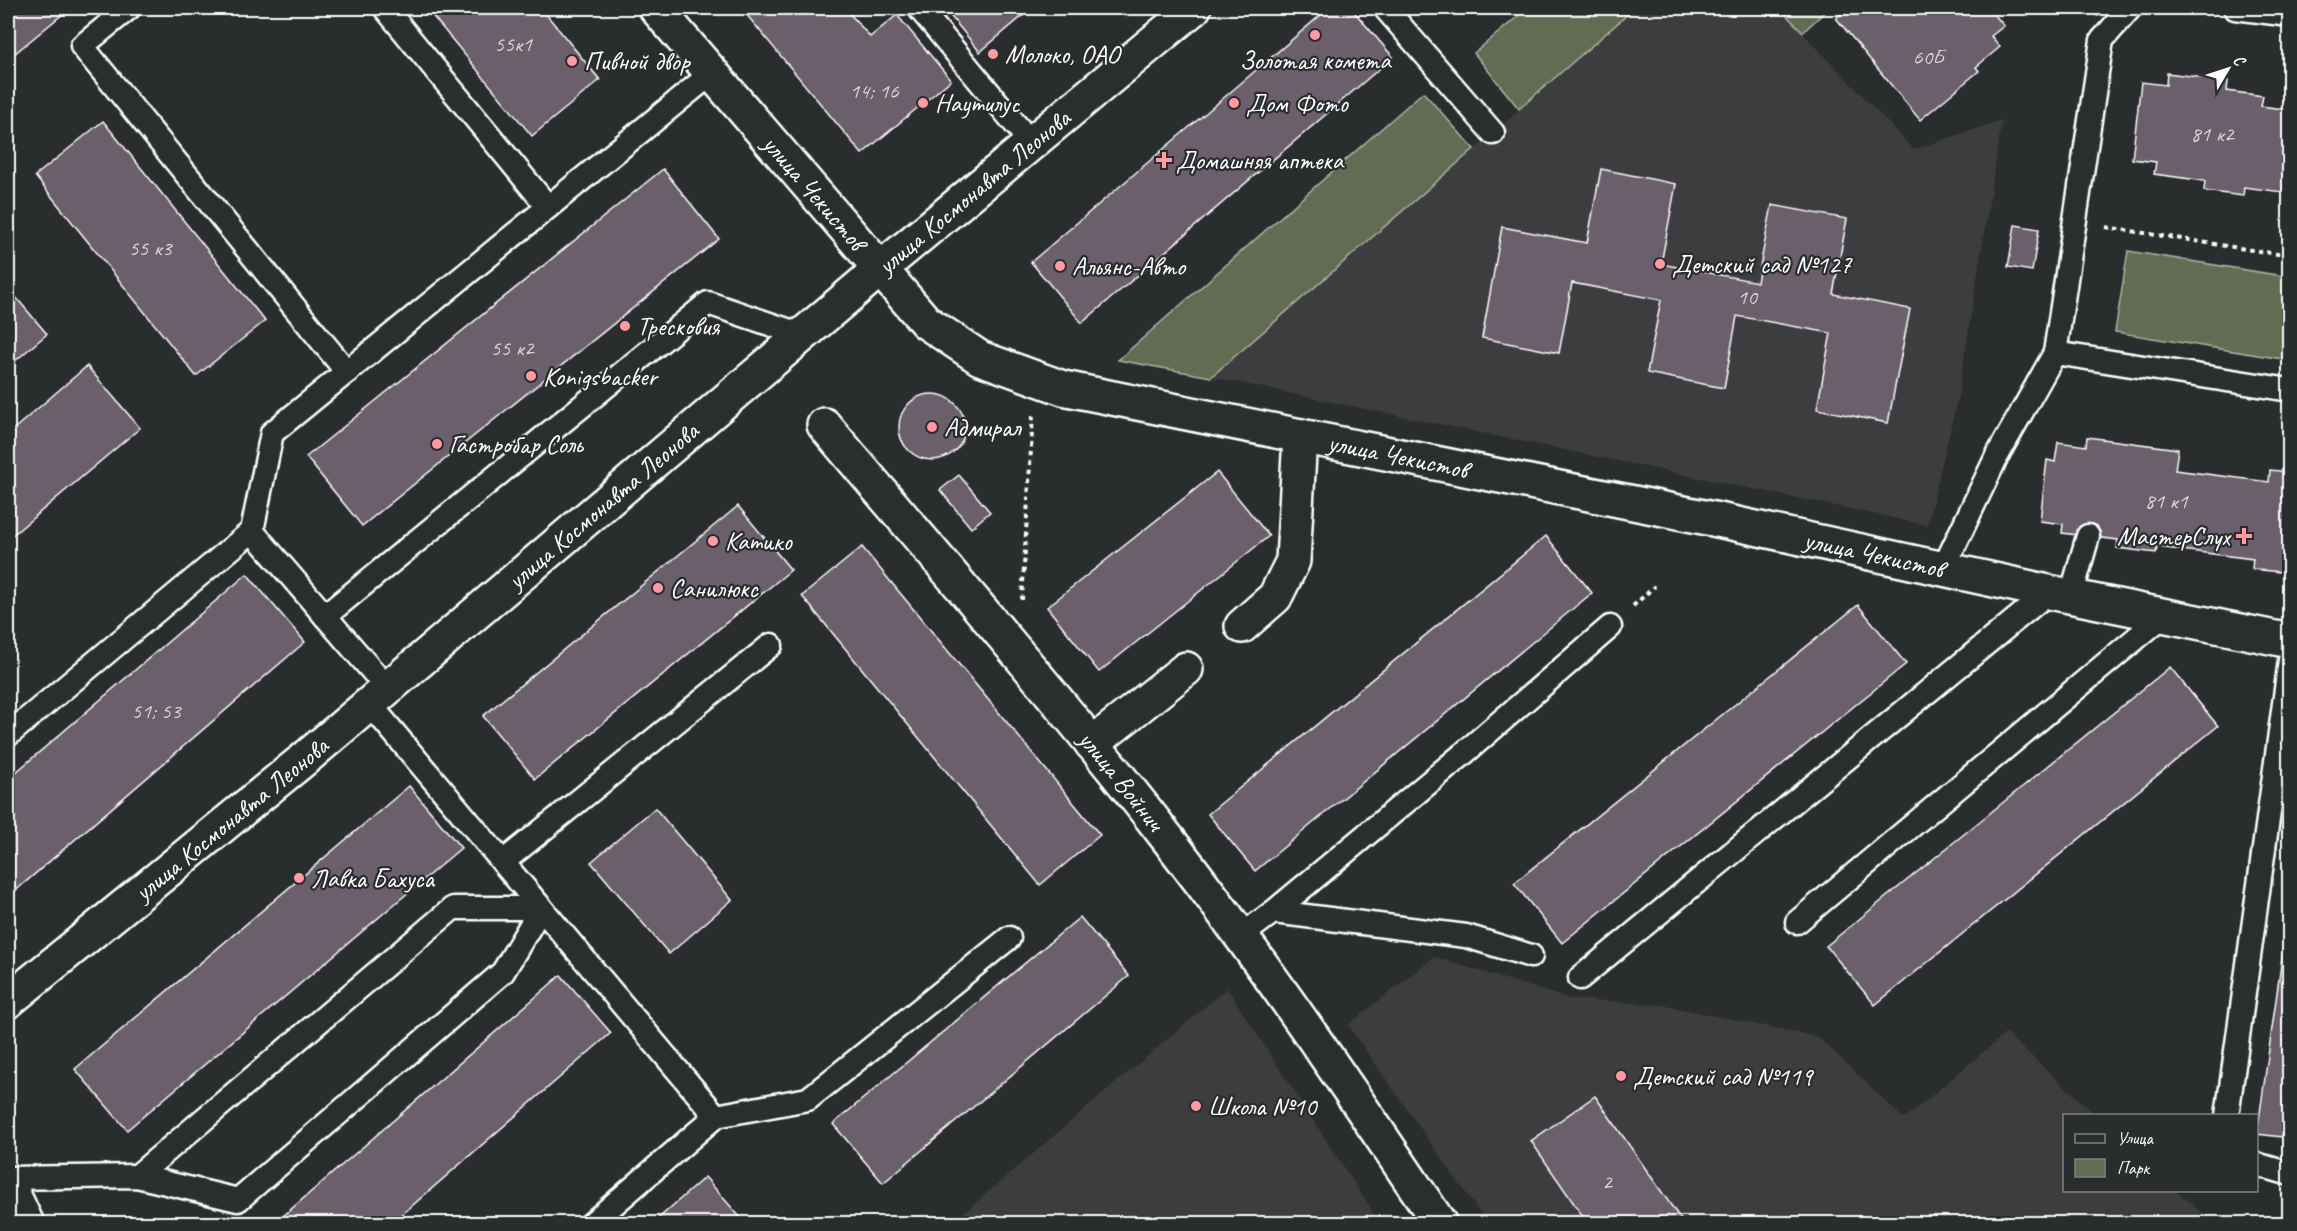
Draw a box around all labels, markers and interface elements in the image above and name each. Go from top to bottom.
marker: Золотая комета [1308,28,1322,42]
house number: 55к1 [494,30,533,58]
place label: Молоко, ОАО [1005,38,1123,71]
north arrow [2198,39,2258,99]
house number: 60Б [1913,43,1947,71]
place label: Золотая комета [1239,44,1392,77]
place label: Пивной двор [584,45,692,78]
marker: Молоко, ОАО [986,47,1000,61]
text: С [2229,51,2250,71]
marker: Пивной двор [565,54,579,68]
house number: 14; 16 [849,77,900,105]
place label: Наутилус [935,87,1021,120]
place label: Дом Фото [1246,87,1350,120]
marker: Наутилус [916,96,930,110]
marker: Дом Фото [1227,96,1241,110]
street label: улица Космонавта Леонова [869,101,1078,283]
house number: 81 к2 [2190,120,2236,148]
street label: улица Чекистов [754,126,876,261]
place label: Домашняя аптека [1176,144,1345,177]
marker: Домашняя аптека [1157,153,1171,167]
house number: 55 к3 [128,234,174,262]
place label: Детский сад №127 [1672,248,1853,281]
place label: Альянс-Авто [1072,250,1187,283]
marker: Детский сад №127 [1653,257,1667,271]
marker: Альянс-Авто [1053,259,1067,273]
house number: 10 [1737,283,1759,311]
place label: Тресковия [637,310,721,343]
marker: Тресковия [618,319,632,333]
house number: 55 к2 [490,334,536,362]
place label: Konigsbacker [543,360,660,393]
marker: Konigsbacker [524,369,538,383]
place label: Адмирал [944,411,1022,444]
street label: улица Космонавта Леонова [498,414,706,597]
marker: Адмирал [925,420,939,434]
street label: улица Чекистов [1323,425,1476,487]
place label: Гастробар Соль [449,428,585,461]
marker: Гастробар Соль [430,437,444,451]
house number: 81 к1 [2144,487,2189,515]
place label: МастерСлух [2117,520,2232,553]
street label: улица Чекистов [1799,522,1952,586]
place label: Катико [725,525,794,558]
marker: МастерСлух [2235,527,2253,545]
marker: Катико [706,534,720,548]
place label: Санилюкс [670,572,760,605]
marker: Санилюкс [651,581,665,595]
house number: 51; 53 [131,697,183,725]
street label: улица Войнич [1070,722,1173,839]
street label: улица Космонавта Леонова [126,729,336,909]
place label: Лавка Бахуса [311,862,436,895]
marker: Лавка Бахуса [292,871,306,885]
place label: Детский сад №119 [1633,1060,1815,1093]
marker: Детский сад №119 [1614,1069,1628,1083]
place label: Школа №10 [1208,1090,1319,1123]
marker: Школа №10 [1189,1099,1203,1113]
legend [2063,1114,2258,1192]
text: Улица [2117,1127,2154,1149]
text: Парк [2117,1157,2151,1179]
house number: 2 [1602,1168,1614,1196]

